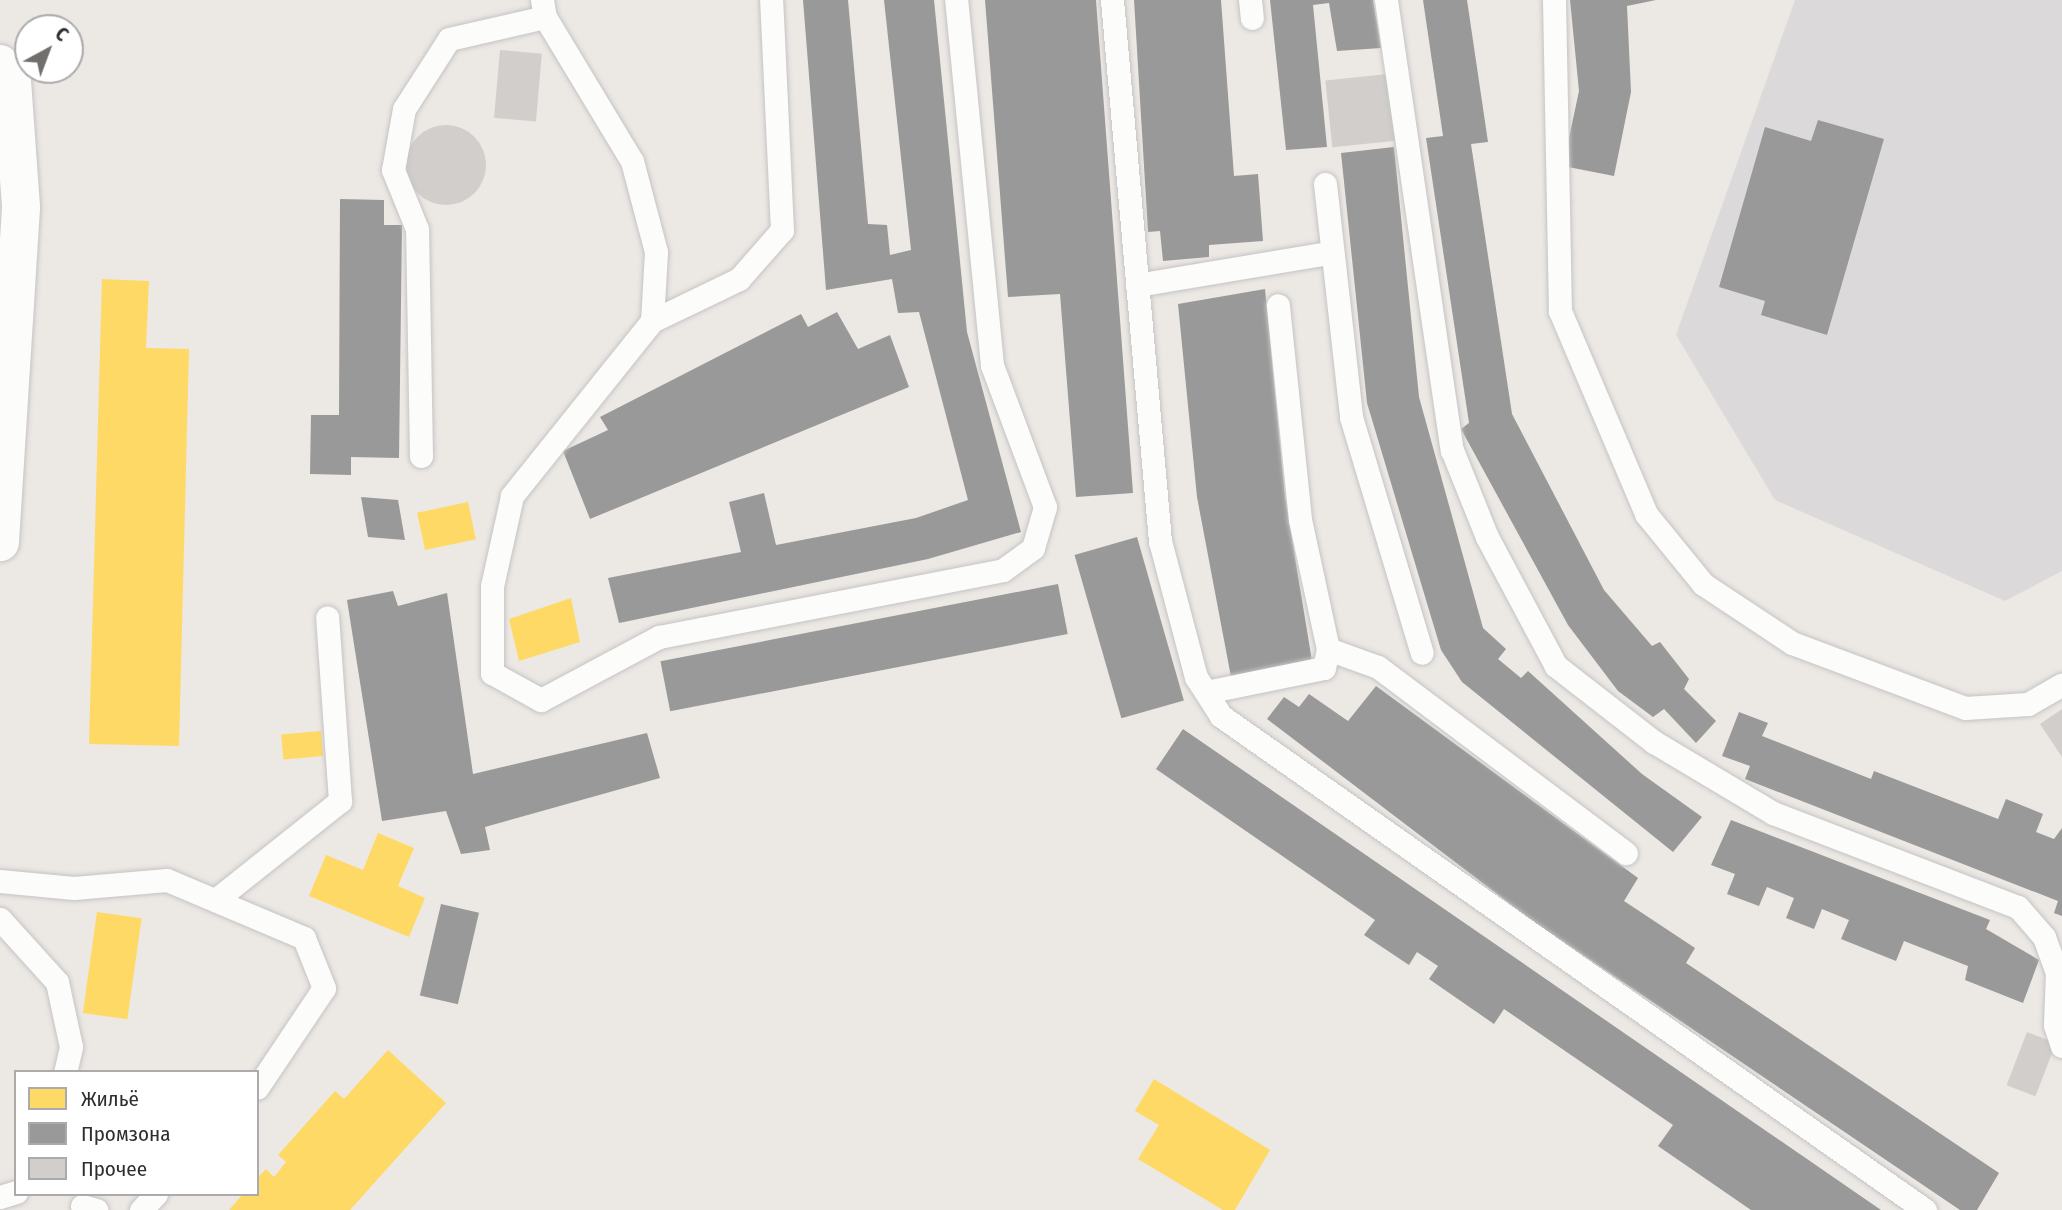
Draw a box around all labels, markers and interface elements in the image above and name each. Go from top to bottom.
north arrow [14,14,84,84]
text: С [50,22,73,46]
legend [14,1070,259,1196]
text: Жильё [81,1086,139,1112]
text: Промзона [81,1121,170,1147]
text: Прочее [81,1156,147,1182]

